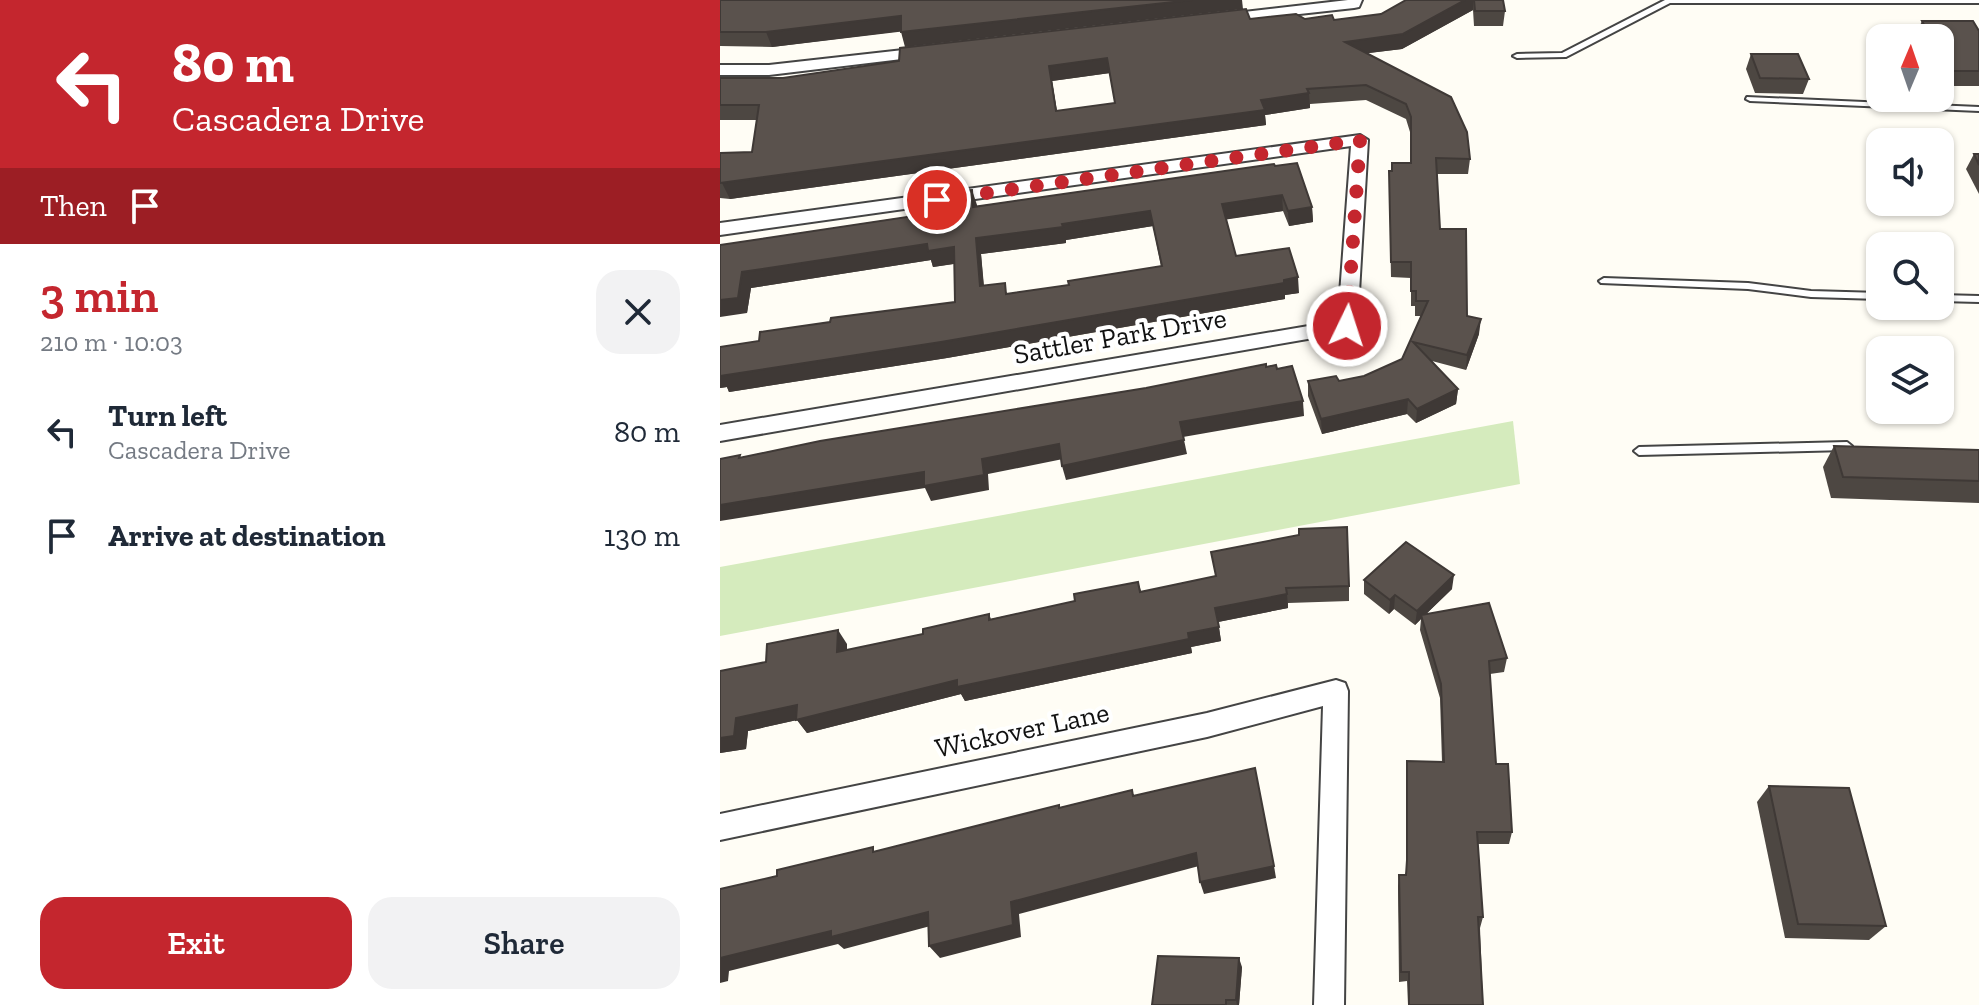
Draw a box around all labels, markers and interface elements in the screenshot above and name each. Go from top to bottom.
north arrow [1866,24,1954,112]
map controls [1866,24,1954,424]
text: 80 m [172,29,294,96]
icon: left [40,32,144,136]
text: Cascadera Drive [172,97,425,140]
button: sound [1866,128,1954,216]
pin [903,166,971,234]
icon: arrive [915,178,959,222]
icon: arrive [123,184,167,228]
text: Then [40,188,107,224]
button: search [1866,232,1954,320]
text: 3 min [40,267,158,324]
button: close [596,270,680,354]
position arrow [1305,284,1389,368]
street label: Sattler Park Drive [1011,301,1229,371]
text: 210 m · 10:03 [40,326,183,358]
button: layers [1866,336,1954,424]
text: Turn left [108,398,227,434]
icon: left [40,410,84,454]
text: 80 m [614,414,680,450]
text: Cascadera Drive [108,434,290,466]
icon: arrive [40,514,84,558]
text: Arrive at destination [108,518,385,554]
text: 130 m [604,518,680,554]
street label: Wickover Lane [932,695,1112,765]
button: Exit [40,897,352,989]
button: Share [368,897,680,989]

